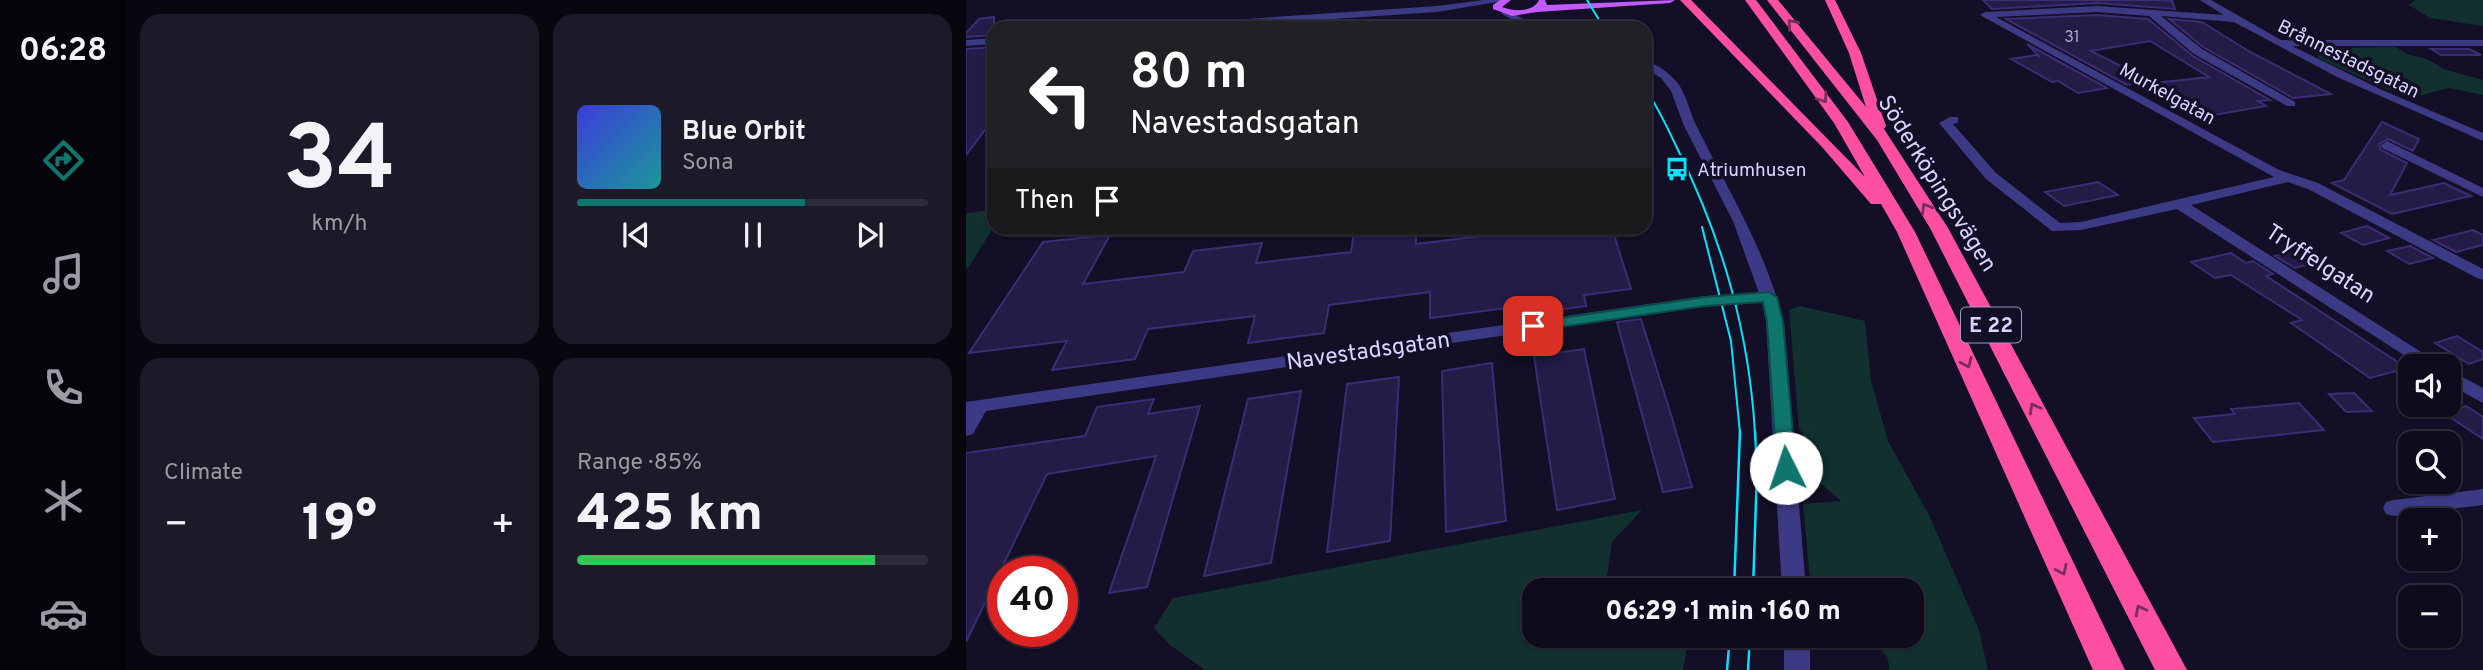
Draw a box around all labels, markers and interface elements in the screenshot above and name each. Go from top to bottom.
street label: Brånnestadsgatan [2273,15,2423,105]
one-way arrow [1788,20,1800,33]
house number: 31 [2064,28,2080,48]
text: 06:28 [19,32,107,72]
text: 80 m [1130,44,1247,106]
icon: left [1015,49,1106,140]
street label: Murkelgatan [2115,58,2219,131]
one-way arrow [1815,90,1828,103]
street label: Söderköpingsvägen [1870,91,2002,278]
text: Navestadsgatan [1130,105,1360,145]
text: 34 [283,107,396,222]
text: Blue Orbit [682,116,806,149]
icon: directions [39,136,88,185]
text: Sona [682,149,733,178]
bus stop icon: Atriumhusen [1663,155,1691,183]
place label: Atriumhusen [1697,159,1806,183]
icon: arrive [1088,182,1126,220]
text: Then [1015,185,1074,218]
one-way arrow [1922,202,1935,215]
text: km/h [312,210,367,239]
icon: previous [617,216,655,254]
icon: pause [734,216,772,254]
icon: next [851,216,889,254]
street label: Tryffelgatan [2259,219,2380,311]
icon: music [39,249,88,298]
pin [1503,296,1563,356]
icon: arrive [1514,307,1552,345]
road number: E 22 [1961,308,2021,342]
street label: Navestadsgatan [1285,327,1452,378]
map controls [2398,354,2461,648]
button: sound [2398,354,2461,417]
one-way arrow [1959,356,1973,368]
icon: phone [39,363,88,412]
one-way arrow [2029,403,2043,415]
position arrow [1749,431,1823,505]
button: search [2398,431,2461,494]
text: Range · 85% [577,449,702,478]
text: Climate [164,459,243,488]
icon: climate [39,476,88,525]
text: 425 km [577,483,763,549]
text: 19° [302,493,377,559]
text: − [164,502,189,551]
text: + [490,502,515,551]
button: + [2398,508,2461,571]
speed limit sign: 40 [987,556,1078,647]
one-way arrow [2054,562,2068,575]
button: − [2398,585,2461,648]
icon: car [39,589,88,638]
text: 06:29 · 1 min · 160 m [1605,596,1841,629]
one-way arrow [2134,604,2148,617]

